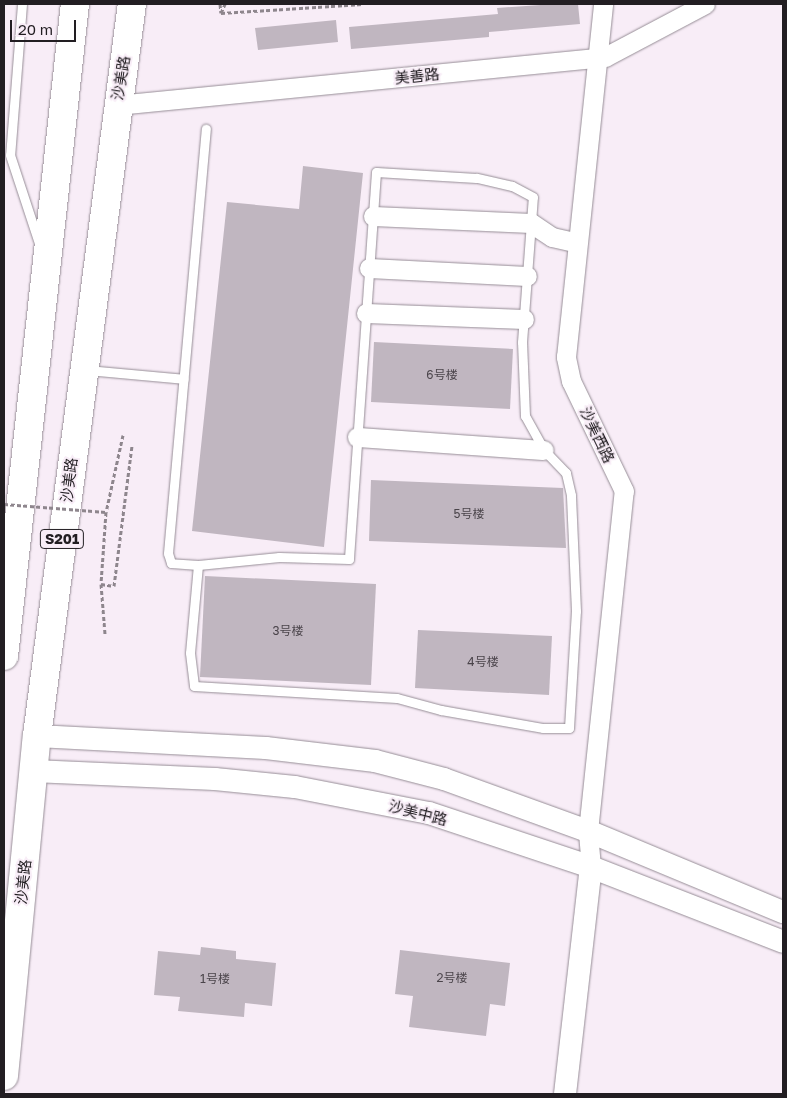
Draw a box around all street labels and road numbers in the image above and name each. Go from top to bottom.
street label: 沙美路 [109,54,133,102]
street label: 美善路 [394,65,440,87]
street label: 沙美西路 [576,404,618,466]
street label: 沙美路 [57,457,81,503]
road number: S201 [40,528,84,550]
street label: 沙美中路 [387,797,449,829]
street label: 沙美路 [12,859,34,905]

